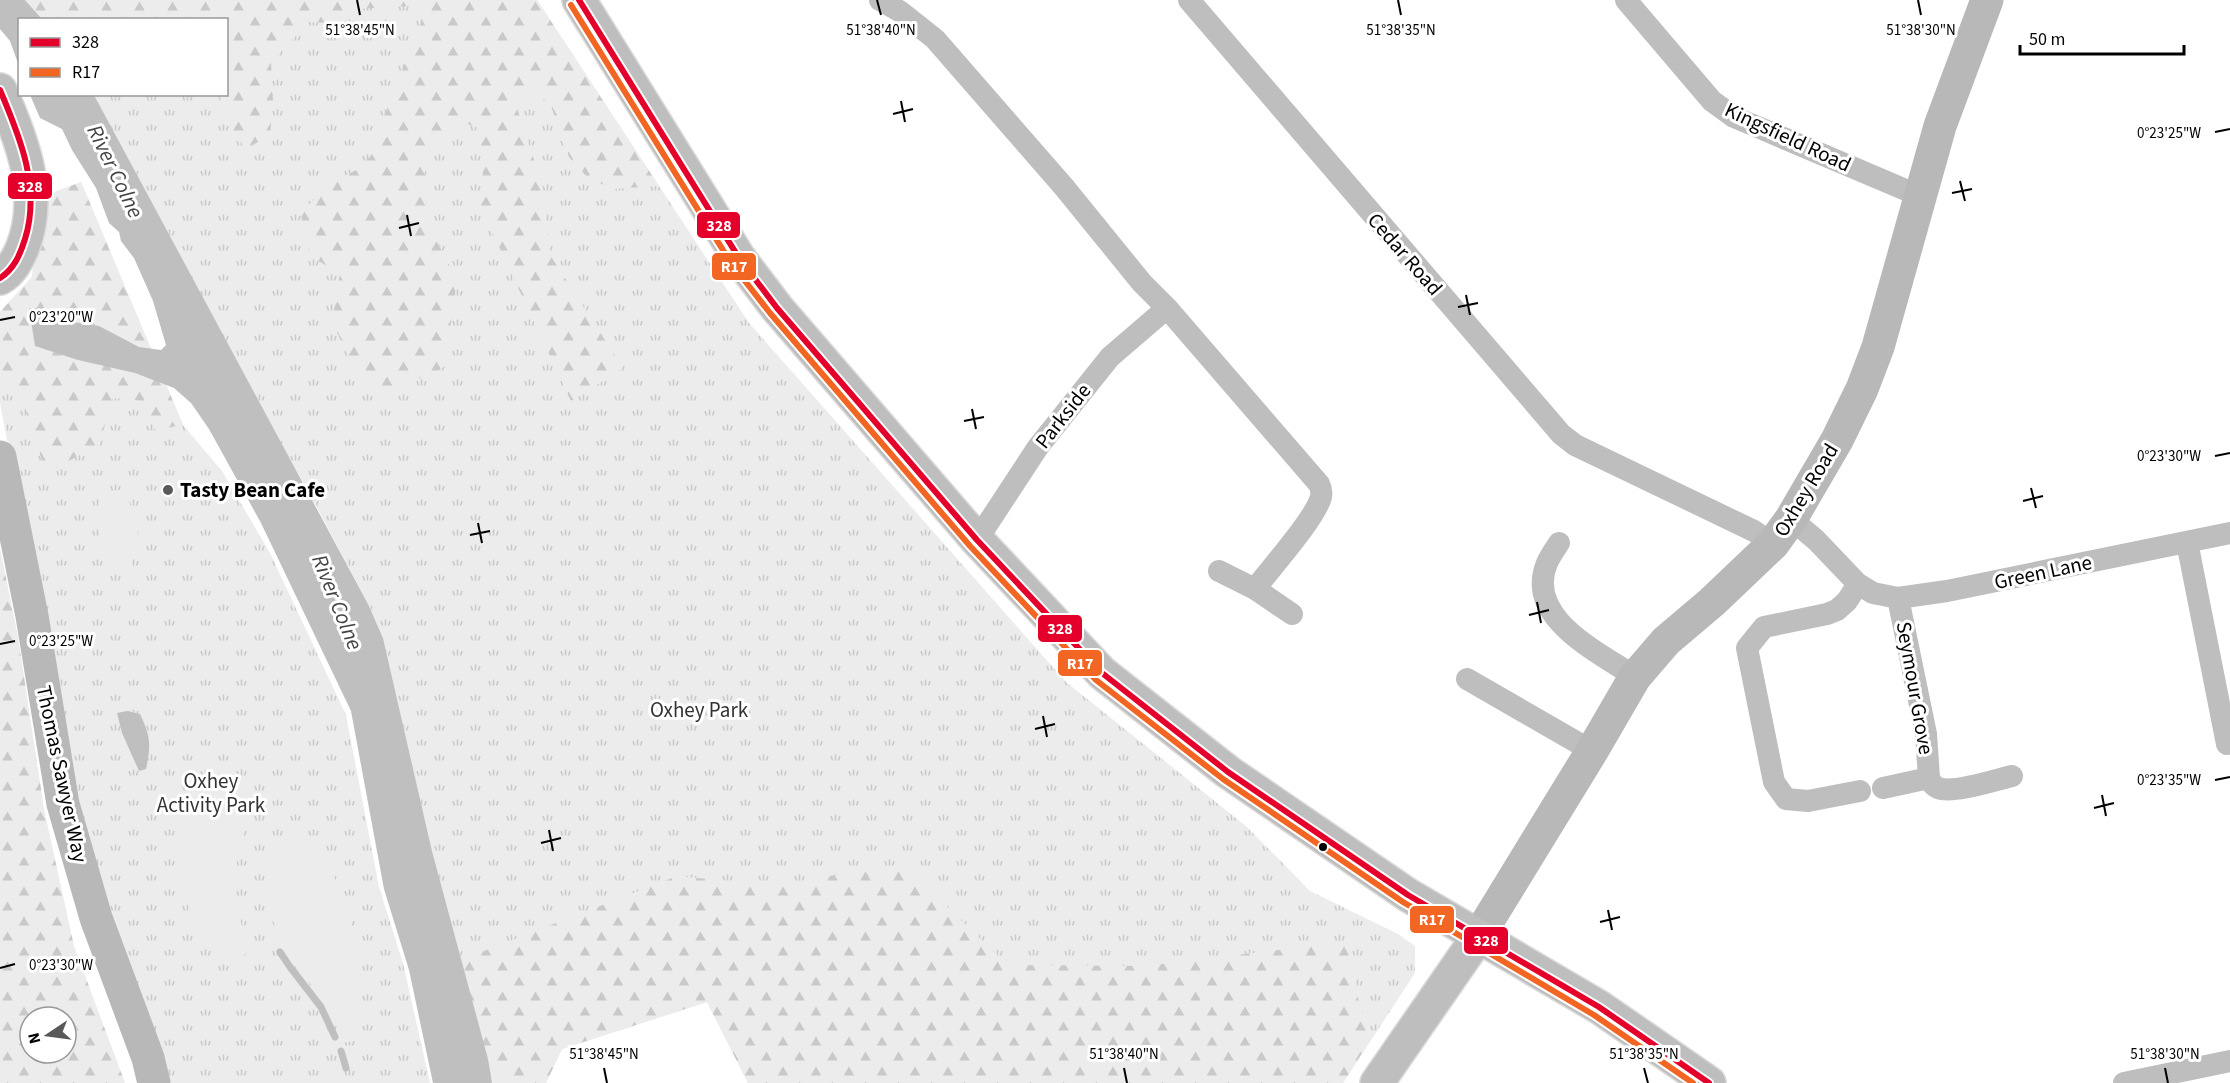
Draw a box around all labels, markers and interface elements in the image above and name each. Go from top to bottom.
legend [18,18,228,96]
scale bar [2020,18,2184,56]
text: 51°38'45"N [325,20,395,41]
text: 51°38'40"N [846,20,916,41]
text: 51°38'35"N [1366,20,1436,41]
text: 51°38'30"N [1886,20,1956,41]
text: 50 m [2029,27,2065,52]
text: 328 [72,30,99,55]
text: R17 [72,60,100,85]
street label: Kingsfield Road [1720,95,1856,179]
water label: River Colne [79,119,152,224]
text: 0°23'25"W [2137,123,2201,144]
line badge: 328 [7,172,53,200]
text: 328 [17,176,43,198]
street label: Cedar Road [1360,206,1450,302]
line badge: 328 [696,211,741,239]
text: 328 [706,215,732,237]
line badge: R17 [711,252,757,281]
text: R17 [721,256,747,278]
text: 0°23'20"W [29,307,93,328]
street label: Parkside [1028,377,1098,455]
street label: Oxhey Road [1766,438,1846,542]
text: 0°23'30"W [2137,446,2201,467]
place label: Tasty Bean Cafe [180,475,325,505]
marker: Tasty Bean Cafe [161,483,175,497]
street label: Green Lane [1991,547,2095,597]
water label: River Colne [303,550,371,655]
line badge: 328 [1037,614,1083,643]
text: 328 [1047,618,1073,640]
street label: Seymour Grove [1889,619,1941,757]
text: 0°23'25"W [29,631,93,652]
line badge: R17 [1057,649,1103,677]
text: R17 [1067,653,1093,675]
street label: Thomas Sawyer Way [29,683,95,865]
park label: Oxhey Park [650,695,749,725]
park label: Oxhey Activity Park [157,766,266,820]
text: 0°23'35"W [2137,770,2201,791]
unlabelled marker [1317,841,1329,853]
line badge: R17 [1409,905,1455,934]
text: R17 [1419,909,1445,931]
line badge: 328 [1463,926,1509,955]
text: 328 [1473,930,1499,952]
text: 0°23'30"W [29,955,93,976]
north arrow [18,1005,78,1065]
text: N [22,1030,46,1046]
text: 51°38'45"N [569,1044,639,1065]
text: 51°38'40"N [1089,1044,1159,1065]
text: 51°38'35"N [1609,1044,1679,1065]
text: 51°38'30"N [2130,1044,2200,1065]

